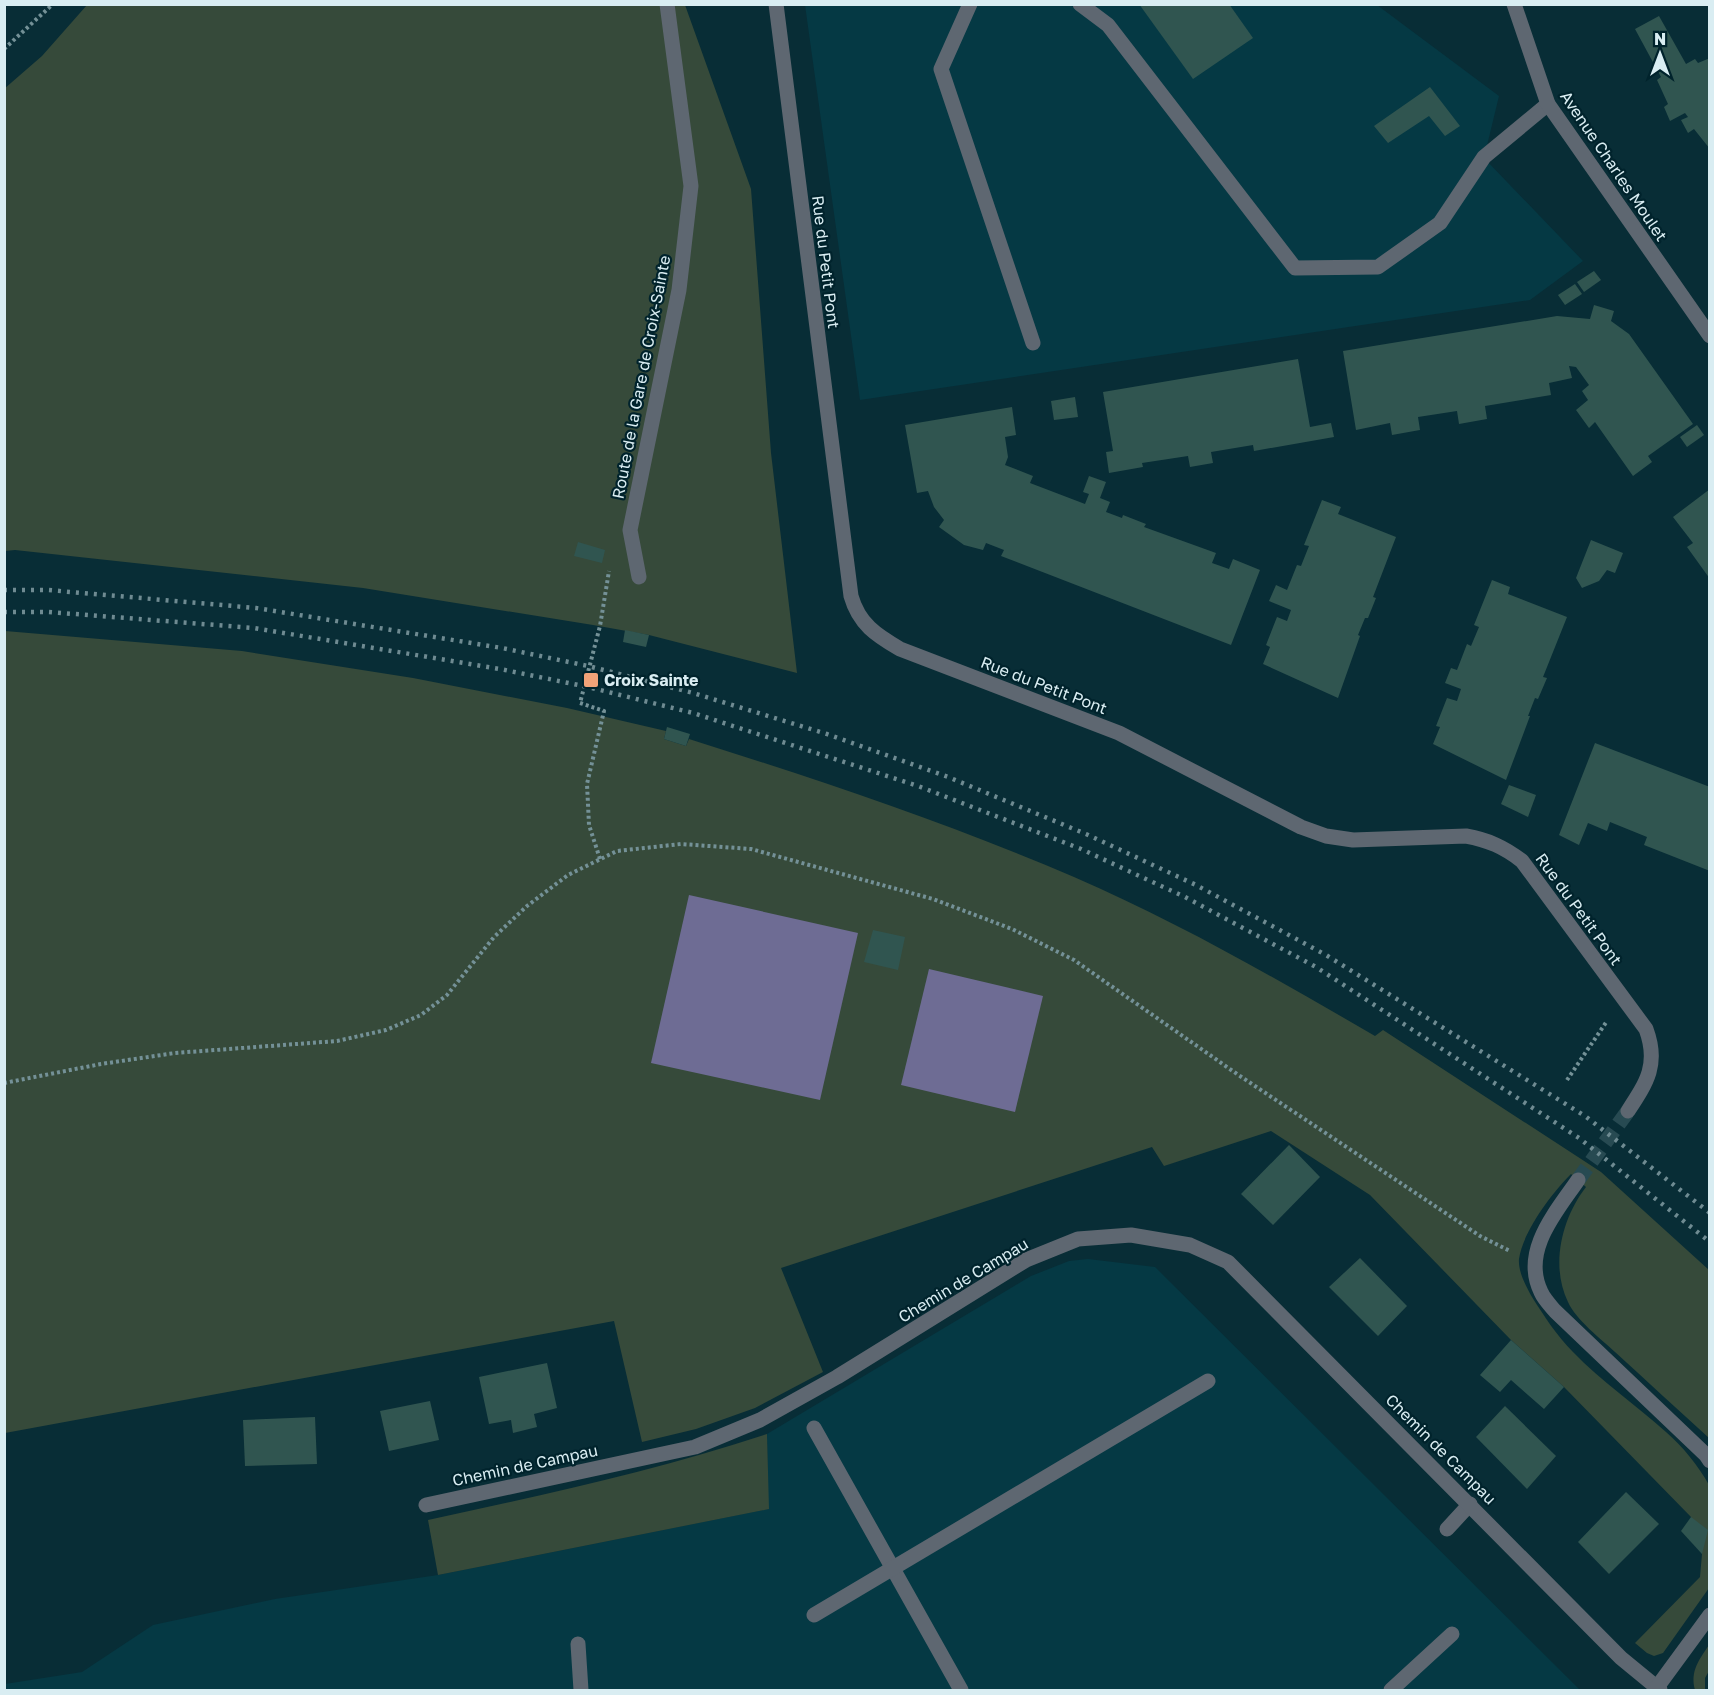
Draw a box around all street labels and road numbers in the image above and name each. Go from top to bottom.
street label: Avenue Charles Moulet [1556,87,1672,245]
street label: Rue du Petit Pont [808,194,844,330]
street label: Route de la Gare de Croix-Sainte [608,253,674,501]
street label: Rue du Petit Pont [978,652,1110,718]
street label: Rue du Petit Pont [1532,849,1626,969]
street label: Chemin de Campau [894,1233,1032,1327]
street label: Chemin de Campau [1382,1390,1500,1508]
street label: Chemin de Campau [451,1440,599,1490]

